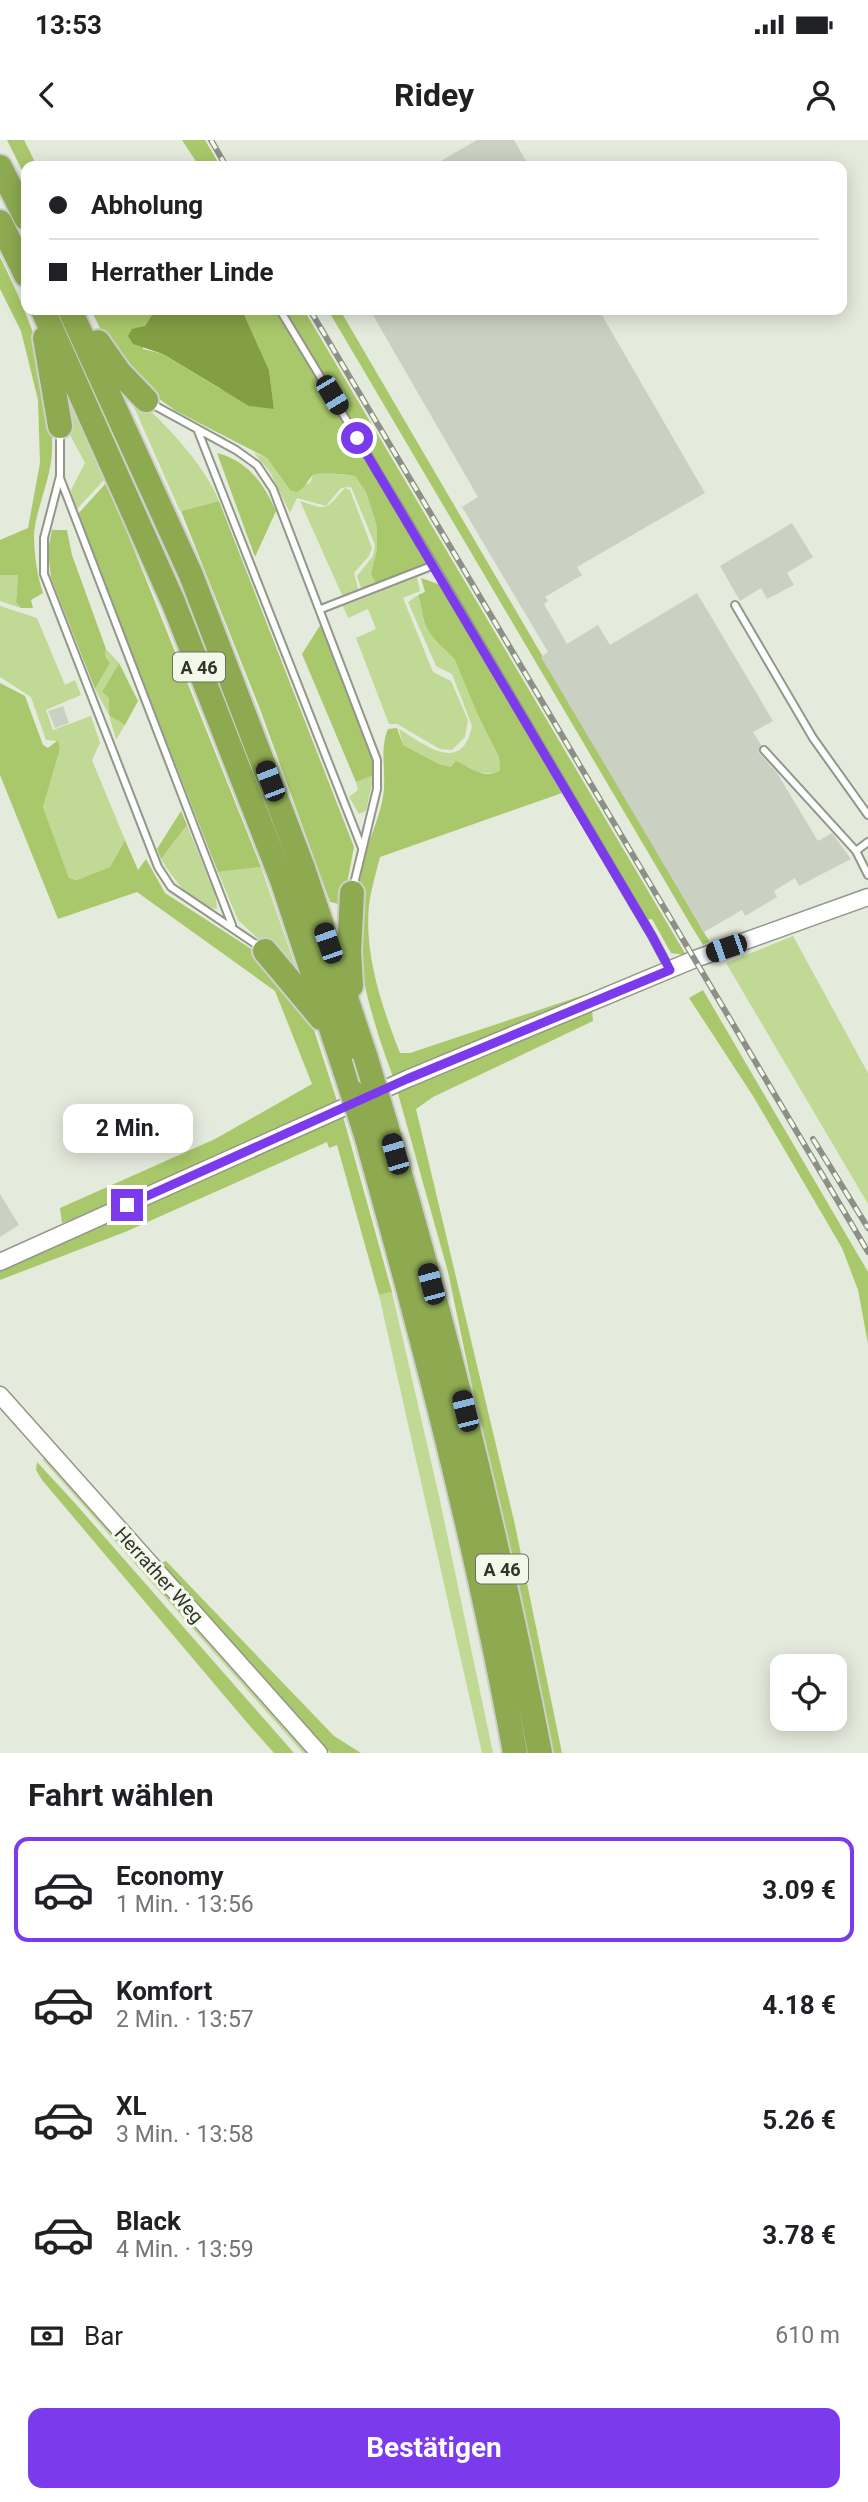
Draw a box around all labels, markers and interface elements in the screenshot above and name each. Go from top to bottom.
text: 13:53 [35,10,102,40]
icon: back [28,76,66,114]
text: Ridey [394,76,474,114]
icon: person [802,76,840,114]
text: Abholung [91,190,203,220]
text: Herrather Linde [91,257,274,287]
car [313,372,352,418]
route start [341,422,373,454]
road number: A 46 [173,652,225,682]
car [253,758,288,804]
car [312,920,345,966]
car [703,931,750,965]
callout: 2 Min. [62,1104,192,1152]
text: 2 Min. [96,1115,160,1142]
car [380,1131,411,1177]
route end [111,1189,143,1221]
car [416,1261,447,1307]
car [450,1388,481,1434]
street label: Herrather Weg [110,1522,208,1628]
road number: A 46 [476,1554,528,1584]
map controls [770,1654,847,1731]
button: locate [770,1654,847,1731]
text: Fahrt wählen [28,1776,214,1814]
icon: car [32,1858,95,1921]
text: Economy [116,1861,223,1891]
text: 3.09 € [762,1875,836,1905]
text: 1 Min. · 13:56 [116,1891,254,1918]
icon: car [32,1973,95,2036]
text: Komfort [116,1976,212,2006]
text: 4.18 € [762,1990,836,2020]
text: 2 Min. · 13:57 [116,2006,254,2033]
icon: car [32,2088,95,2151]
text: XL [116,2091,147,2121]
text: 5.26 € [762,2105,836,2135]
text: 3 Min. · 13:58 [116,2121,254,2148]
icon: car [32,2203,95,2266]
text: Black [116,2206,181,2236]
text: 3.78 € [762,2220,836,2250]
text: 4 Min. · 13:59 [116,2236,254,2263]
icon: cash [28,2317,66,2355]
text: Bar [84,2321,123,2351]
text: 610 m [775,2322,840,2349]
button: Bestätigen [28,2408,840,2488]

